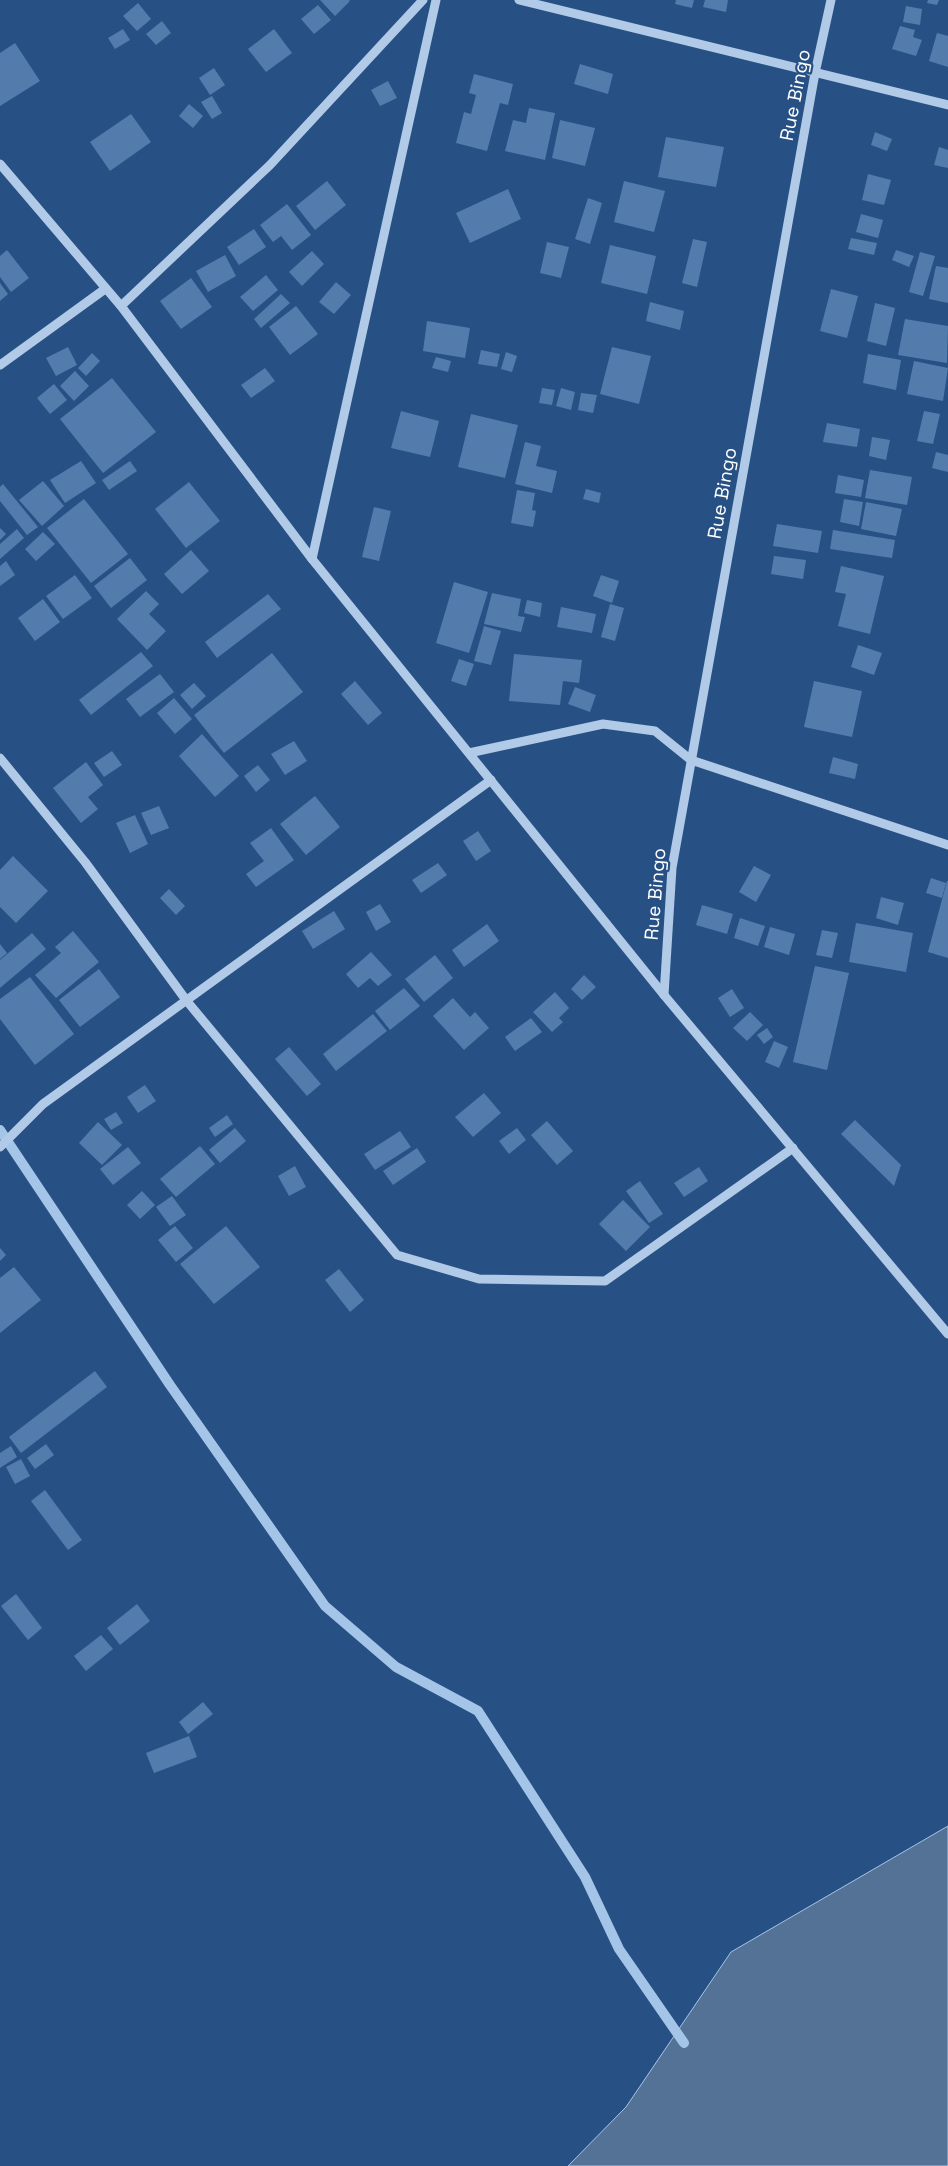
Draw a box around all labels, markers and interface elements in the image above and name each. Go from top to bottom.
street label: Rue Bingo [774,47,816,143]
street label: Rue Bingo [702,445,742,541]
street label: Rue Bingo [639,847,671,941]

